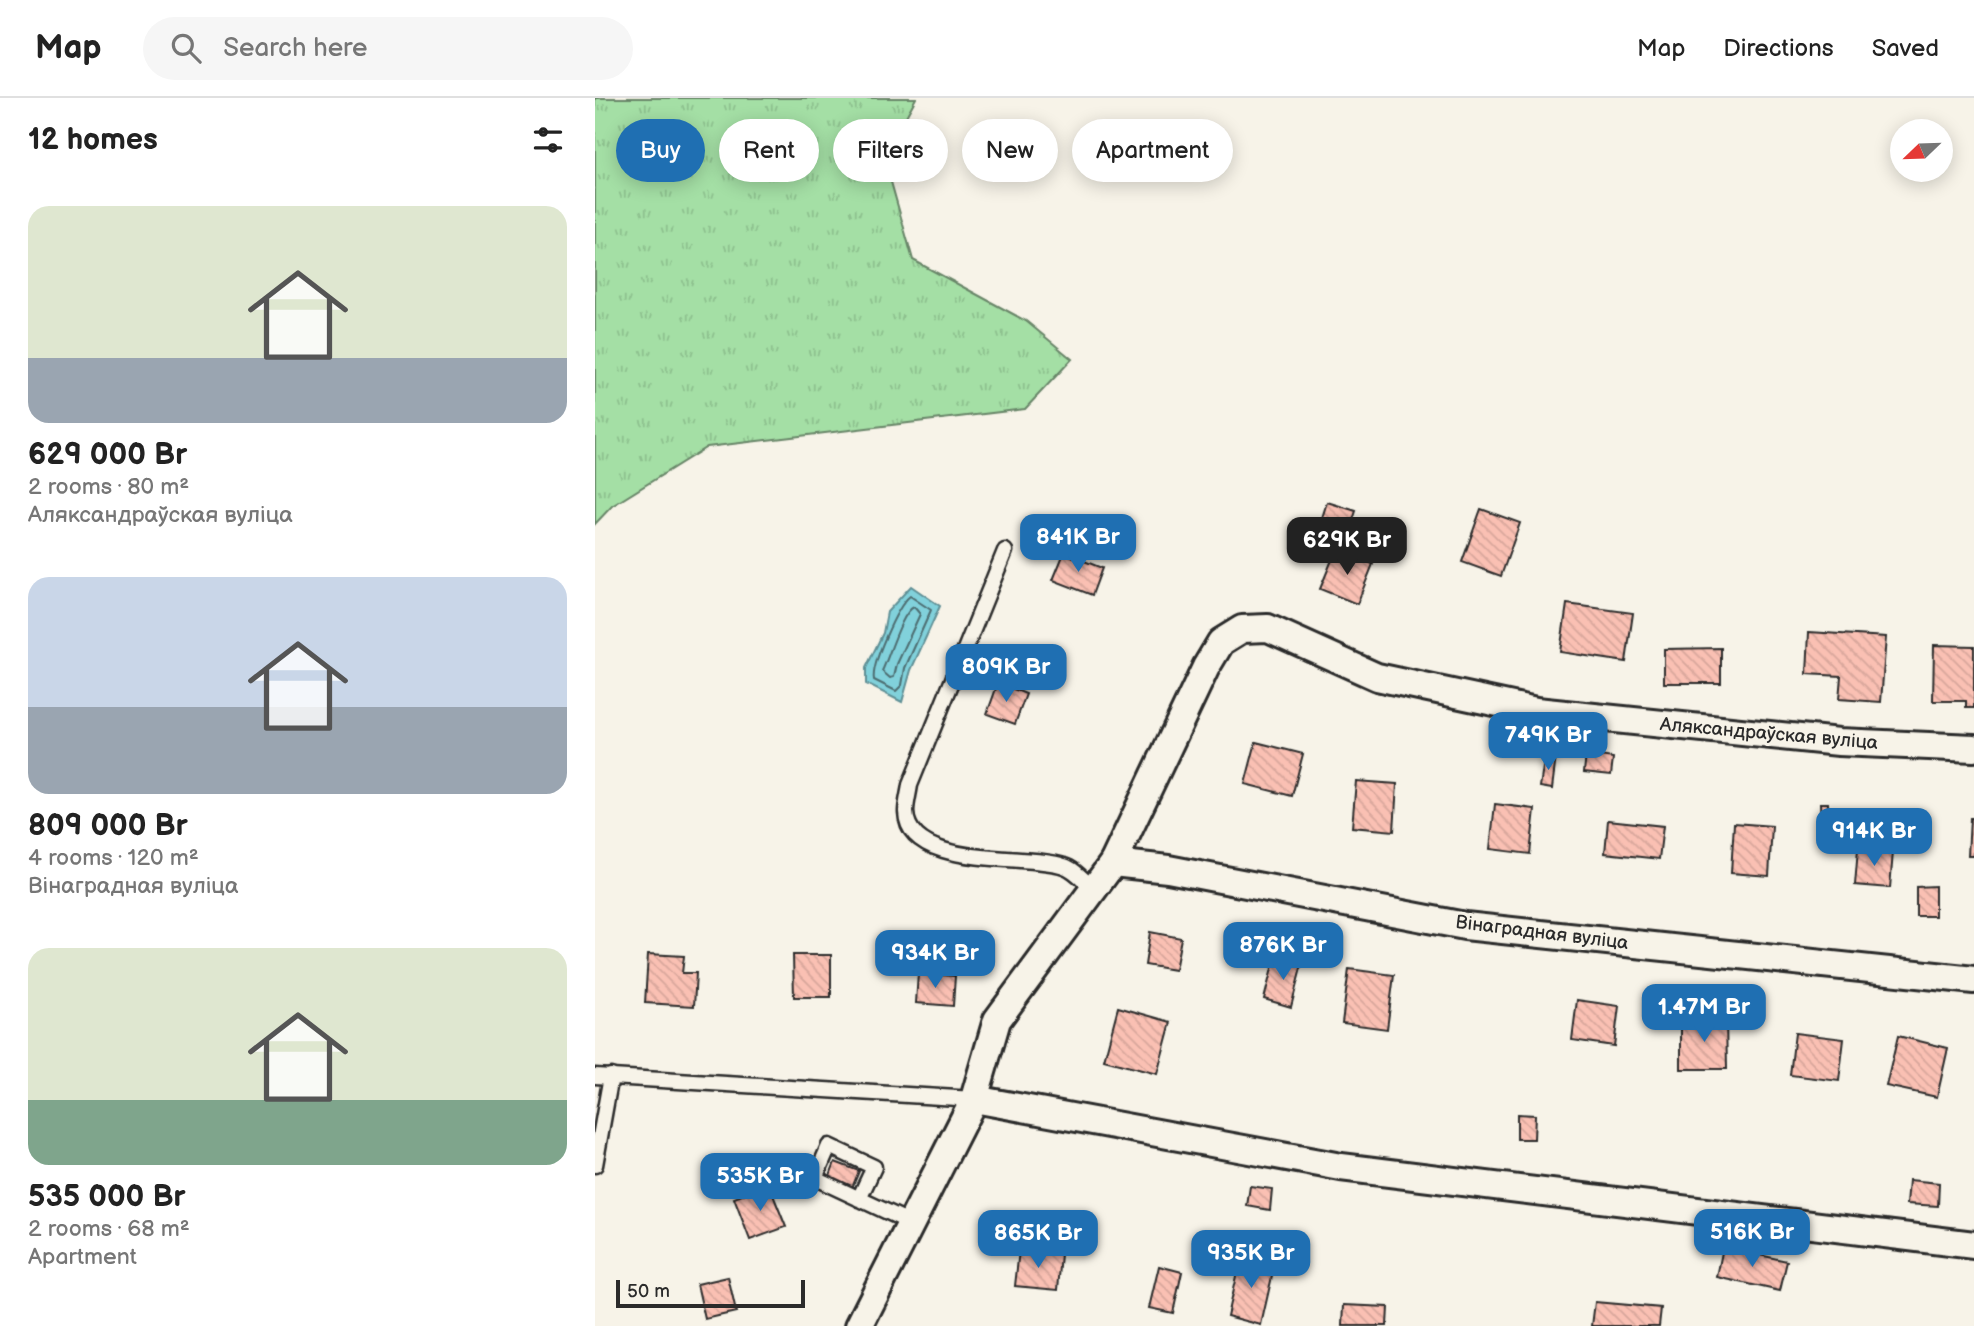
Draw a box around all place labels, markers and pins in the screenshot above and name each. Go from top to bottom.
pin: 841K Br [1013,514,1143,574]
pin: 629K Br [1282,518,1412,577]
pin: 809K Br [941,644,1071,704]
pin: 749K Br [1483,712,1613,772]
pin: 914K Br [1809,808,1939,868]
pin: 876K Br [1218,922,1348,982]
pin: 934K Br [870,930,1000,990]
pin: 1.47M Br [1632,984,1776,1044]
pin: 535K Br [695,1154,825,1213]
pin: 865K Br [973,1210,1103,1270]
pin: 516K Br [1687,1210,1817,1269]
pin: 935K Br [1186,1230,1316,1290]

